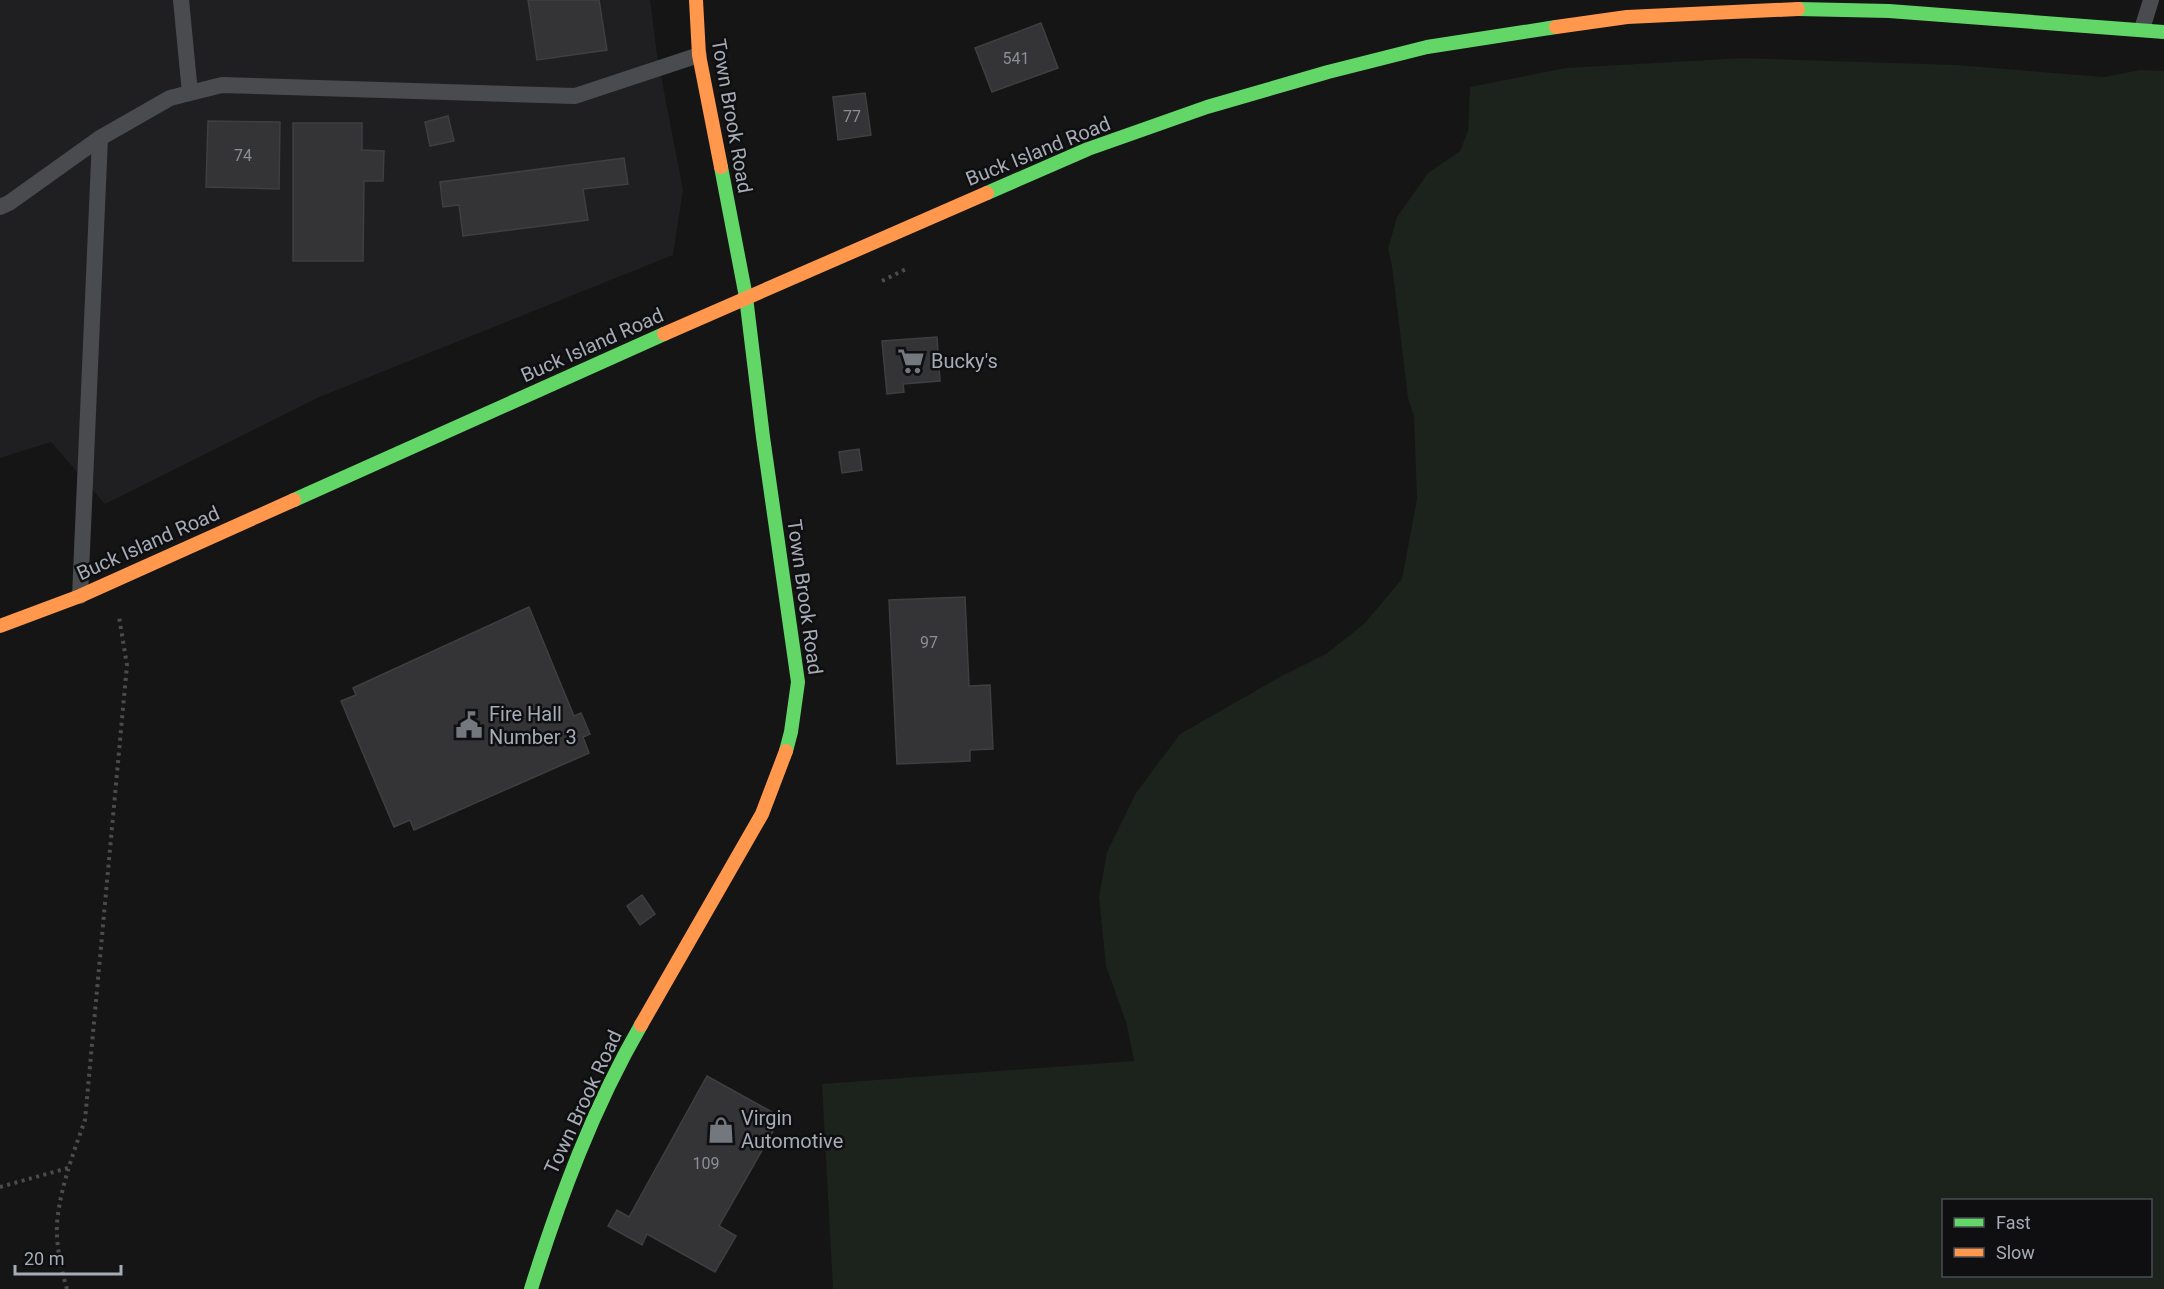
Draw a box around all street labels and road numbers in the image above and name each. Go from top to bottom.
street label: Town Brook Road [707,37,757,195]
street label: Buck Island Road [962,111,1114,191]
street label: Buck Island Road [517,303,667,387]
street label: Buck Island Road [73,501,223,585]
street label: Town Brook Road [782,518,828,676]
street label: Town Brook Road [539,1026,627,1178]

